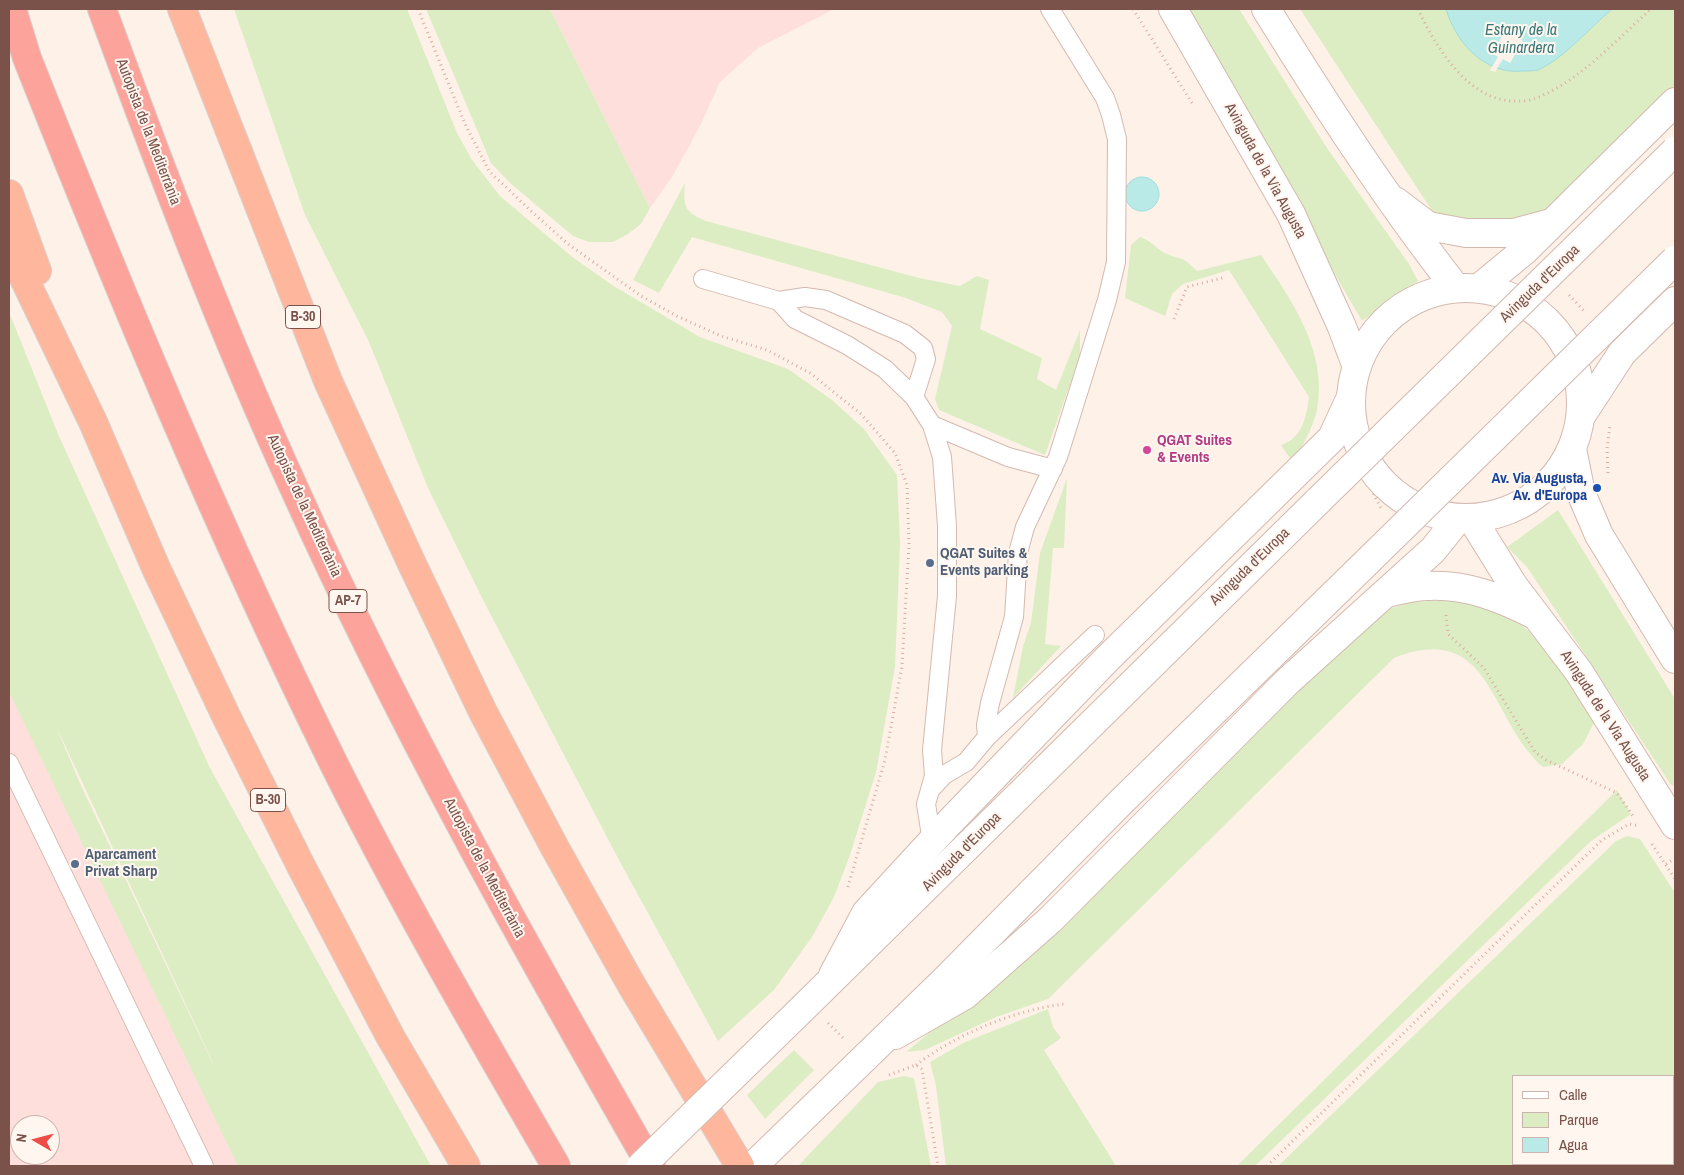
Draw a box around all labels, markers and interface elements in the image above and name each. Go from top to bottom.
water label: Estany de la Guinardera [1485,21,1557,59]
street label: Autopista de la Mediterrània [112,56,184,208]
street label: Avinguda de la Via Augusta [1220,100,1310,242]
street label: Avinguda d'Europa [1496,241,1584,327]
road number: B-30 [286,306,320,328]
street label: Autopista de la Mediterrània [263,432,345,580]
place label: QGAT Suites & Events [1157,432,1232,467]
marker: QGAT Suites & Events [1141,444,1153,456]
place label: Av. Via Augusta, Av. d'Europa [1491,470,1587,505]
marker: Av. Via Augusta, Av. d'Europa [1591,482,1603,494]
street label: Avinguda d'Europa [1206,524,1294,610]
place label: QGAT Suites & Events parking [940,545,1028,580]
marker: QGAT Suites & Events parking [924,557,936,569]
road number: AP-7 [329,590,367,612]
street label: Avinguda de la Via Augusta [1556,647,1654,785]
road number: B-30 [250,788,286,812]
street label: Autopista de la Mediterrània [440,795,528,941]
street label: Avinguda d'Europa [919,809,1005,895]
place label: Aparcament Privat Sharp [85,846,157,881]
marker: Aparcament Privat Sharp [69,858,81,870]
legend [1512,1075,1674,1165]
text: Calle [1559,1084,1587,1105]
text: Parque [1559,1109,1599,1130]
north arrow [10,1115,60,1165]
text: N [12,1133,31,1143]
text: Agua [1559,1134,1588,1155]

